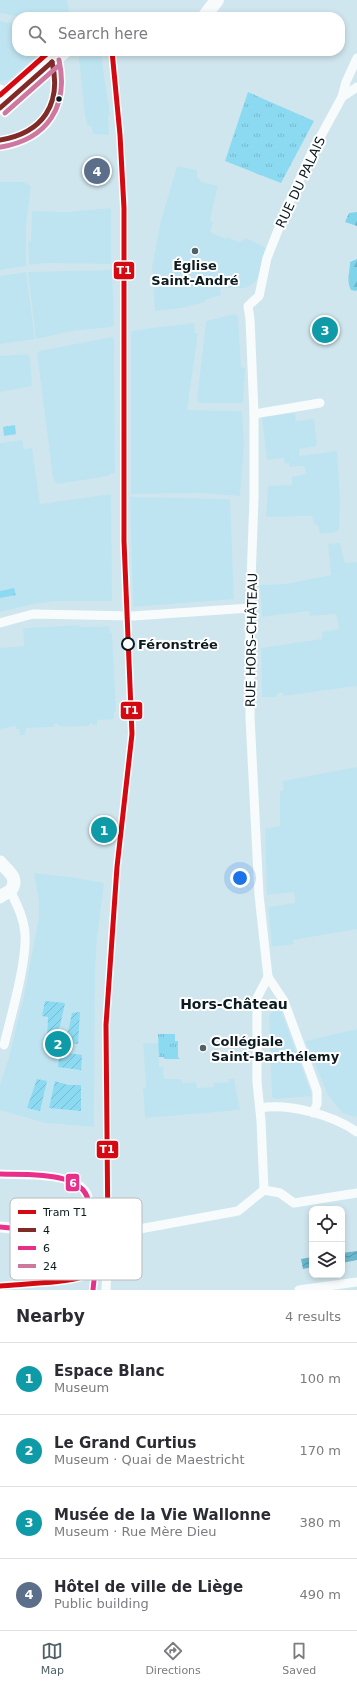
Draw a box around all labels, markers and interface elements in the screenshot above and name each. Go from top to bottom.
search box [12,12,345,56]
icon: search [26,23,48,45]
text: Search here [58,25,148,43]
unlabelled marker [54,94,64,104]
street label: RUE DU PALAIS [273,134,328,230]
pin: 4 [84,156,110,186]
marker: Église Saint-André [190,246,200,256]
place label: Église Saint-André [151,258,239,288]
line badge: T1 [113,261,135,280]
text: T1 [116,264,132,277]
pin: 3 [312,315,338,345]
street label: RUE HORS-CHÂTEAU [243,573,260,707]
marker: Féronstrée [121,637,135,651]
place label: Féronstrée [138,637,218,652]
line badge: T1 [120,701,143,720]
text: T1 [123,704,139,717]
pin: 1 [91,815,117,845]
your location [230,868,250,888]
district label: Hors-Château [180,996,288,1012]
pin: 2 [45,1029,71,1059]
place label: Collégiale Saint-Barthélemy [211,1034,340,1064]
marker: Collégiale Saint-Barthélemy [198,1043,208,1053]
line badge: T1 [96,1140,119,1159]
text: T1 [99,1143,115,1156]
line badge: 6 [65,1173,80,1192]
text: 6 [69,1177,77,1190]
legend [10,1198,142,1280]
text: Tram T1 [42,1206,87,1219]
map controls [309,1206,345,1278]
button: locate [309,1206,345,1242]
text: 4 [43,1224,50,1237]
text: 6 [43,1242,50,1255]
button: layers [309,1242,345,1278]
text: 24 [43,1260,57,1273]
text: Nearby [16,1306,85,1326]
text: 4 results [285,1309,341,1324]
text: Espace Blanc [54,1362,165,1380]
text: 1 [24,1371,34,1386]
text: 100 m [299,1371,341,1386]
text: Museum [54,1380,109,1395]
text: Le Grand Curtius [54,1434,196,1452]
text: 2 [24,1443,34,1458]
text: 170 m [299,1443,341,1458]
text: Museum · Quai de Maestricht [54,1452,245,1467]
text: Musée de la Vie Wallonne [54,1506,271,1524]
text: 3 [24,1515,34,1530]
text: 380 m [299,1515,341,1530]
text: Museum · Rue Mère Dieu [54,1524,217,1539]
text: Hôtel de ville de Liège [54,1578,243,1596]
text: 4 [24,1587,34,1602]
text: 490 m [299,1587,341,1602]
text: Public building [54,1596,149,1611]
tab: Map [41,1640,64,1677]
tab: Directions [145,1640,201,1677]
tab: Saved [282,1640,316,1677]

